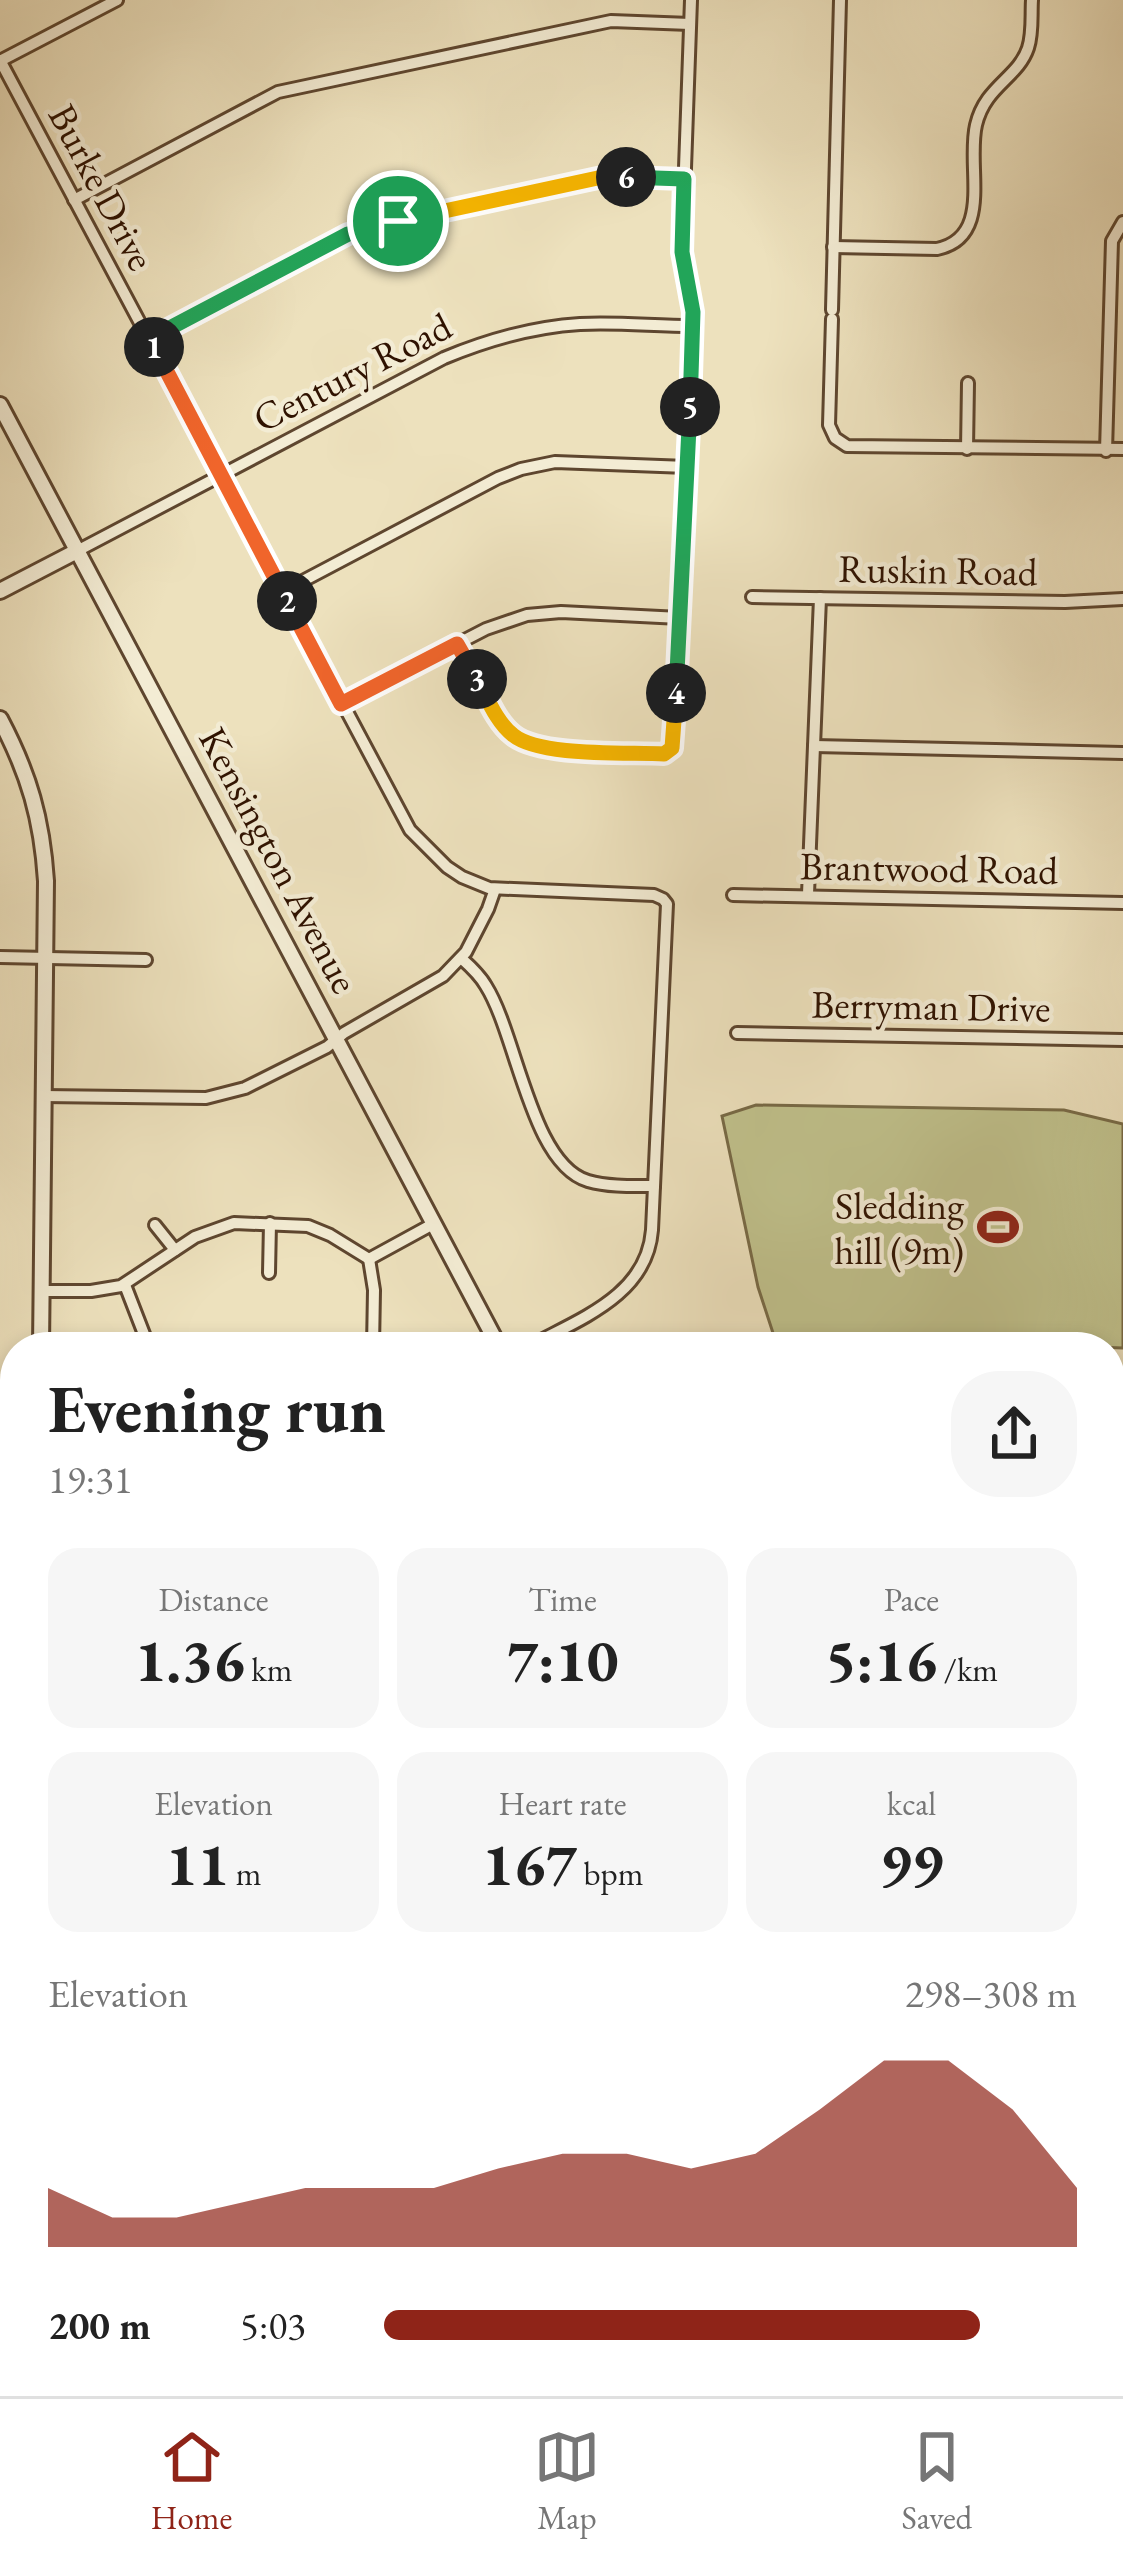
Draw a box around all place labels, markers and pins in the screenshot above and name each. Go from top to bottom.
pin: 6 [596,147,656,207]
pin [347,170,449,272]
pin: 1 [124,317,184,377]
pin: 5 [660,377,720,437]
pin: 2 [257,571,317,631]
pin: 3 [447,649,507,709]
pin: 4 [646,663,706,723]
place label: Sledding hill (9m) [834,1180,965,1276]
sports icon: Sledding hill (9m) [975,1204,1021,1250]

